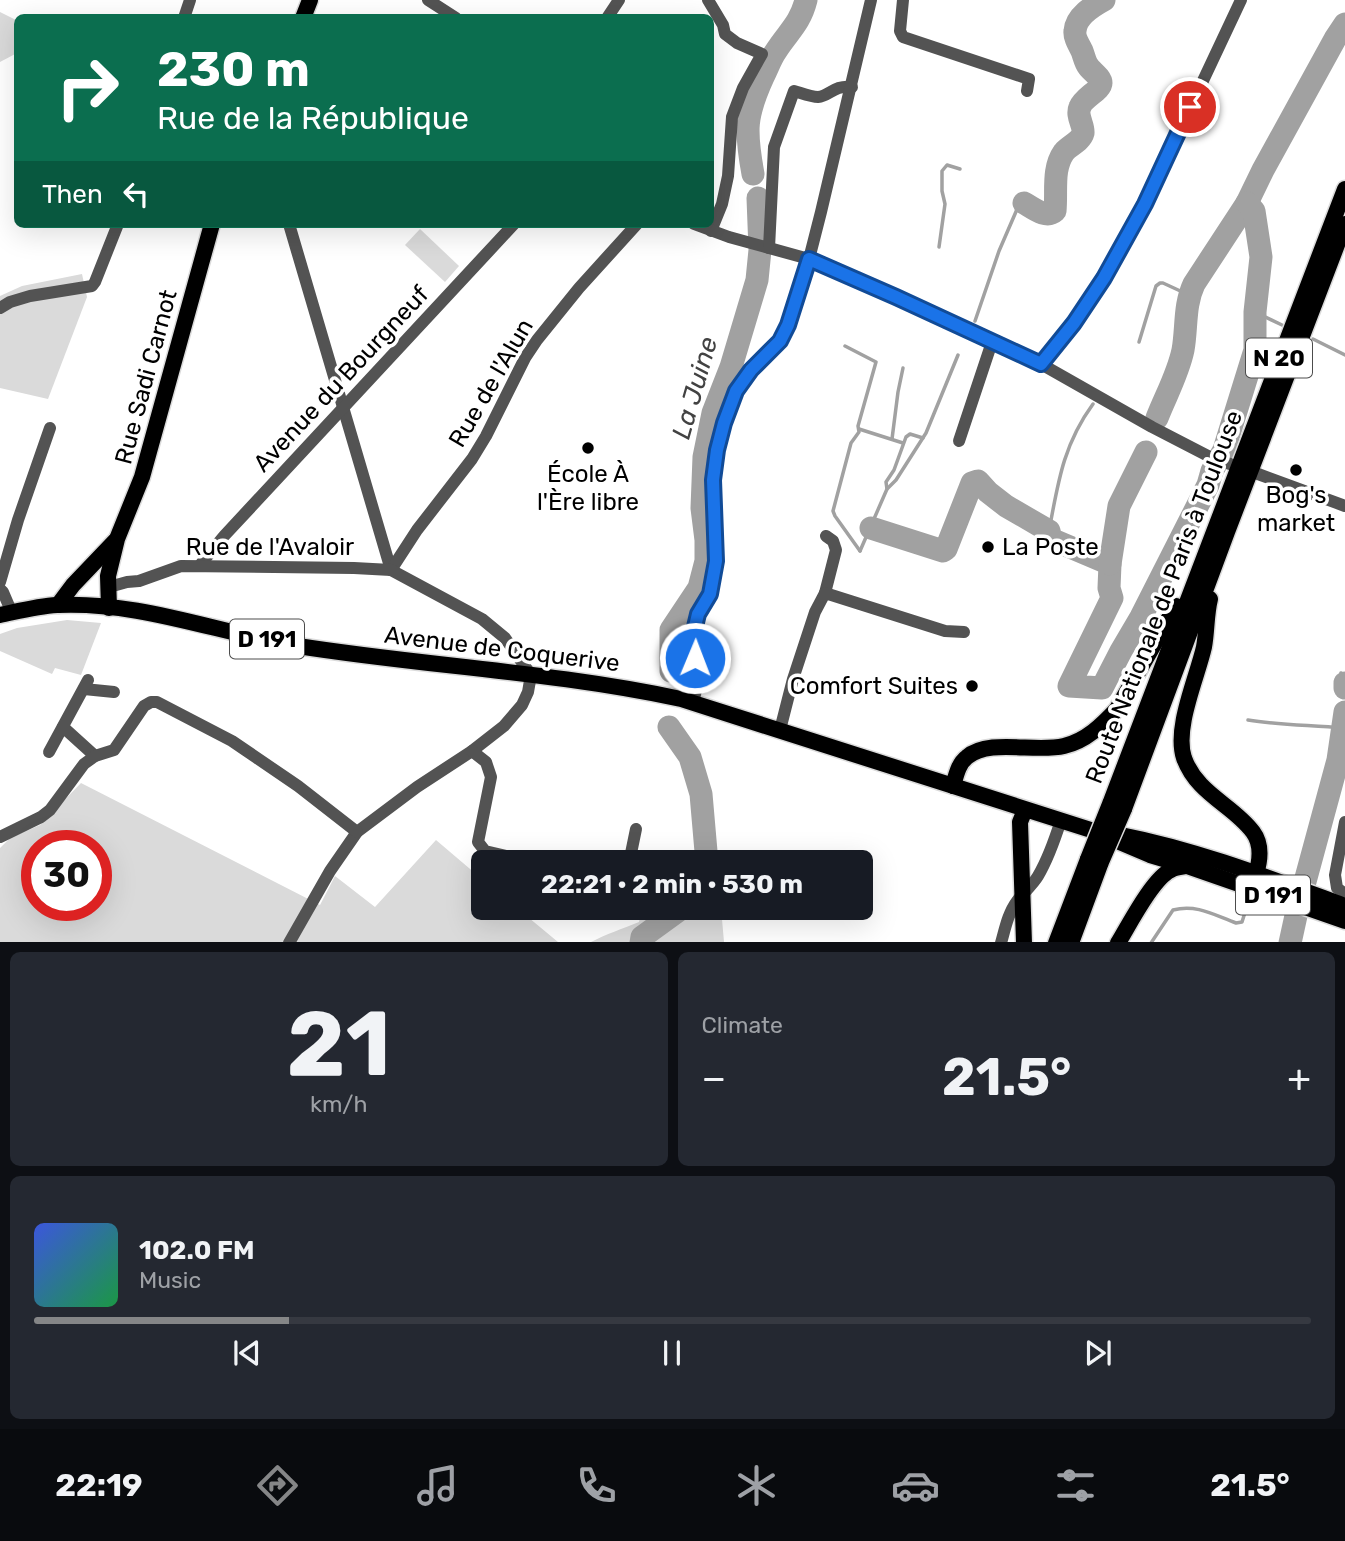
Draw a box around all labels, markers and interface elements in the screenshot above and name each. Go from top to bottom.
text: 230 m [157,40,310,98]
icon: right [42,42,133,133]
pin [1160,77,1220,137]
icon: arrive [1171,88,1209,126]
text: Rue de la République [157,99,469,137]
icon: left [117,175,155,213]
text: Then [42,179,103,210]
street label: Avenue du Bourgneuf [248,280,435,478]
street label: Rue Sadi Carnot [109,287,183,467]
street label: Rue de l'Alun [443,314,539,452]
water label: La Juine [666,333,724,443]
road number: N 20 [1246,338,1312,378]
street label: Route Nationale de Paris à Toulouse [1080,406,1248,788]
marker: École À l'Ère libre [580,440,596,456]
place label: École À l'Ère libre [537,460,639,516]
marker: Bog's market [1288,462,1304,478]
place label: Bog's market [1257,481,1335,537]
street label: Rue de l'Avaloir [186,533,354,561]
place label: La Poste [1002,533,1099,561]
marker: La Poste [980,539,996,555]
road number: D 191 [230,620,304,659]
street label: Avenue de Coquerive [383,621,621,677]
position arrow [658,621,732,695]
place label: Comfort Suites [790,672,958,700]
marker: Comfort Suites [964,678,980,694]
speed limit sign: 30 [21,830,112,921]
text: 22:21 · 2 min · 530 m [541,869,803,900]
road number: D 191 [1236,876,1310,914]
text: 21 [287,990,391,1098]
text: Climate [702,1011,783,1039]
text: 21.5° [942,1046,1071,1108]
text: − [702,1055,726,1101]
text: + [1287,1055,1311,1101]
text: km/h [310,1090,367,1118]
text: 102.0 FM [139,1235,255,1266]
text: Music [139,1266,201,1294]
icon: previous [228,1334,266,1372]
icon: pause [653,1334,691,1372]
icon: next [1079,1334,1117,1372]
icon: directions [253,1461,302,1510]
icon: music [413,1461,462,1510]
icon: phone [572,1461,621,1510]
icon: climate [732,1461,781,1510]
icon: car [891,1461,940,1510]
icon: filters [1051,1461,1100,1510]
text: 22:19 [55,1466,143,1504]
text: 21.5° [1210,1466,1290,1504]

